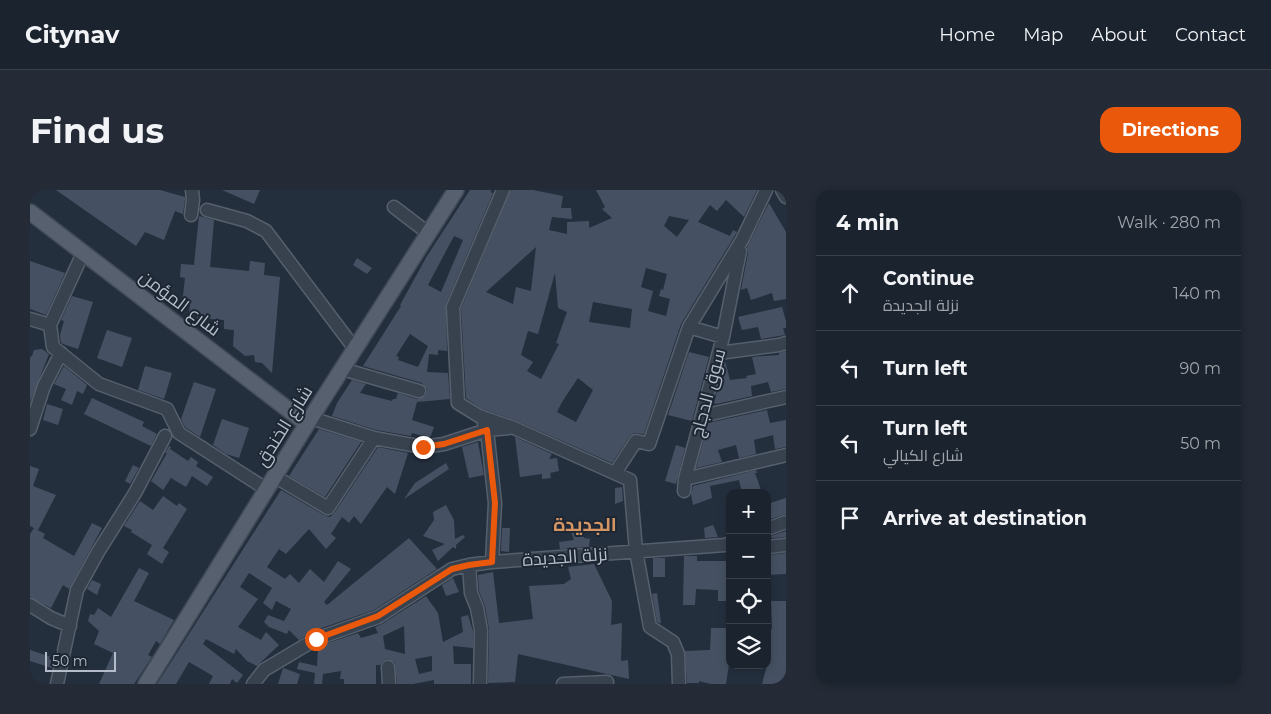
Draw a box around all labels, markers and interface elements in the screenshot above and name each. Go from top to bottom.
text: Citynav [25,20,119,49]
text: Home [939,24,995,46]
text: Map [1023,24,1063,46]
text: About [1091,24,1147,46]
text: Contact [1175,24,1246,46]
button: Directions [1100,107,1241,153]
text: Find us [30,109,164,152]
text: 4 min [836,210,899,235]
text: Walk · 280 m [1117,213,1221,232]
street label: شارع المؤمن [134,265,225,341]
text: Continue [883,267,974,290]
icon: ahead [836,279,864,307]
text: 140 m [1173,284,1221,303]
text: نزلة الجديدة [883,296,959,315]
street label: سوق الدجاج [686,346,731,440]
icon: left [836,354,864,382]
text: Turn left [883,357,968,380]
text: 90 m [1179,359,1221,378]
street label: شارع الخندق [251,382,318,471]
text: Turn left [883,417,968,440]
icon: left [836,429,864,457]
text: 50 m [1180,434,1221,453]
route end [412,436,435,459]
text: شارع الكيالي [883,446,963,465]
map controls [726,489,771,669]
button: + [726,489,771,534]
icon: arrive [836,504,864,532]
text: Arrive at destination [883,507,1087,530]
district label: الجديدة [553,513,617,536]
button: − [726,534,771,579]
street label: نزلة الجديدة [522,543,608,571]
button: locate [726,579,771,624]
button: layers [726,624,771,669]
route start [305,628,328,651]
scale bar [45,649,116,672]
text: 50 m [52,652,88,670]

